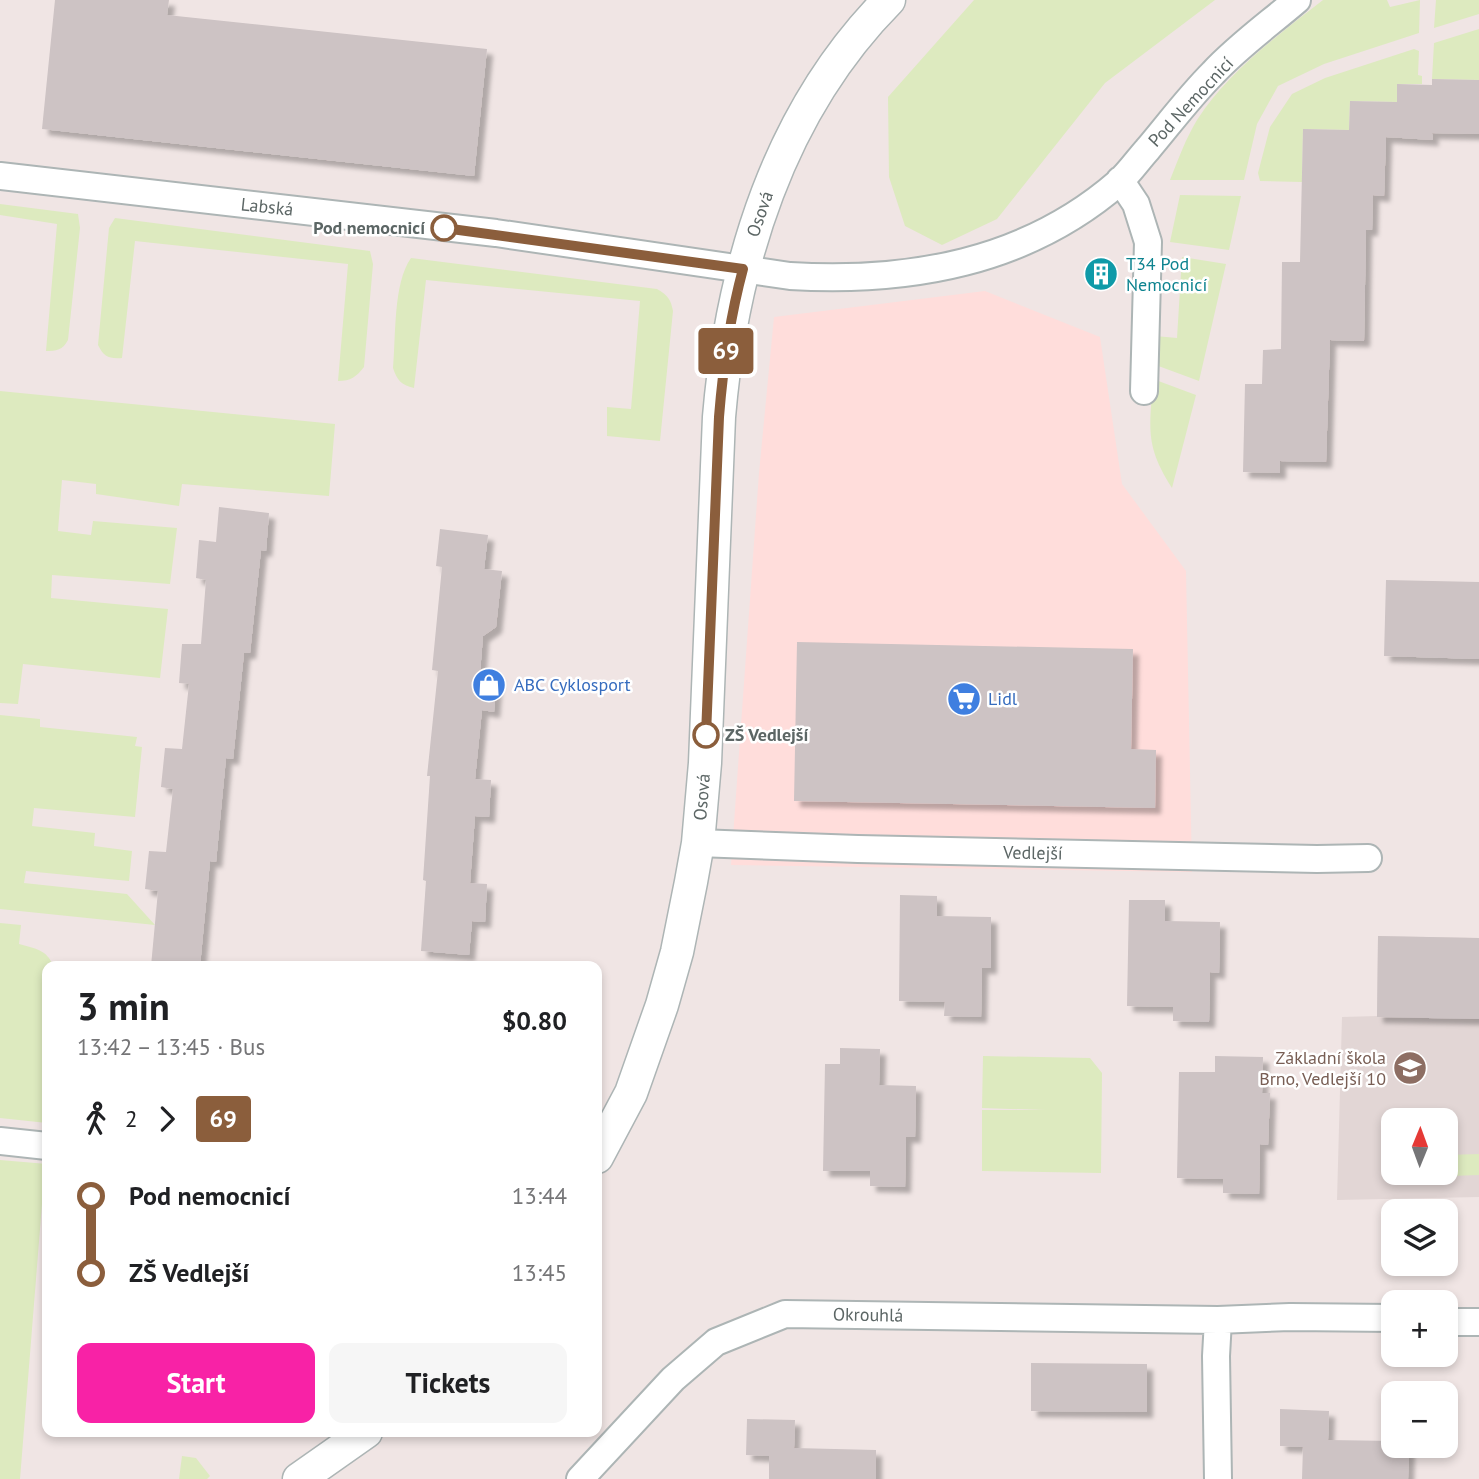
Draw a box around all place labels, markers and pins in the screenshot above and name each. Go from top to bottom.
marker: Pod nemocnicí [431,215,457,241]
place label: Pod nemocnicí [313,216,425,239]
place label: T34 Pod Nemocnicí [1126,252,1207,296]
building icon: T34 Pod Nemocnicí [1082,255,1120,293]
shop icon: ABC Cyklosport [470,666,508,704]
place label: ABC Cyklosport [514,673,631,696]
supermarket icon: Lidl [945,680,983,718]
place label: Lidl [988,687,1018,710]
marker: ZŠ Vedlejší [693,722,719,748]
place label: ZŠ Vedlejší [725,723,808,746]
place label: Základní škola Brno, Vedlejší 10 [1259,1046,1386,1090]
school or university icon: Základní škola Brno, Vedlejší 10 [1391,1049,1429,1087]

